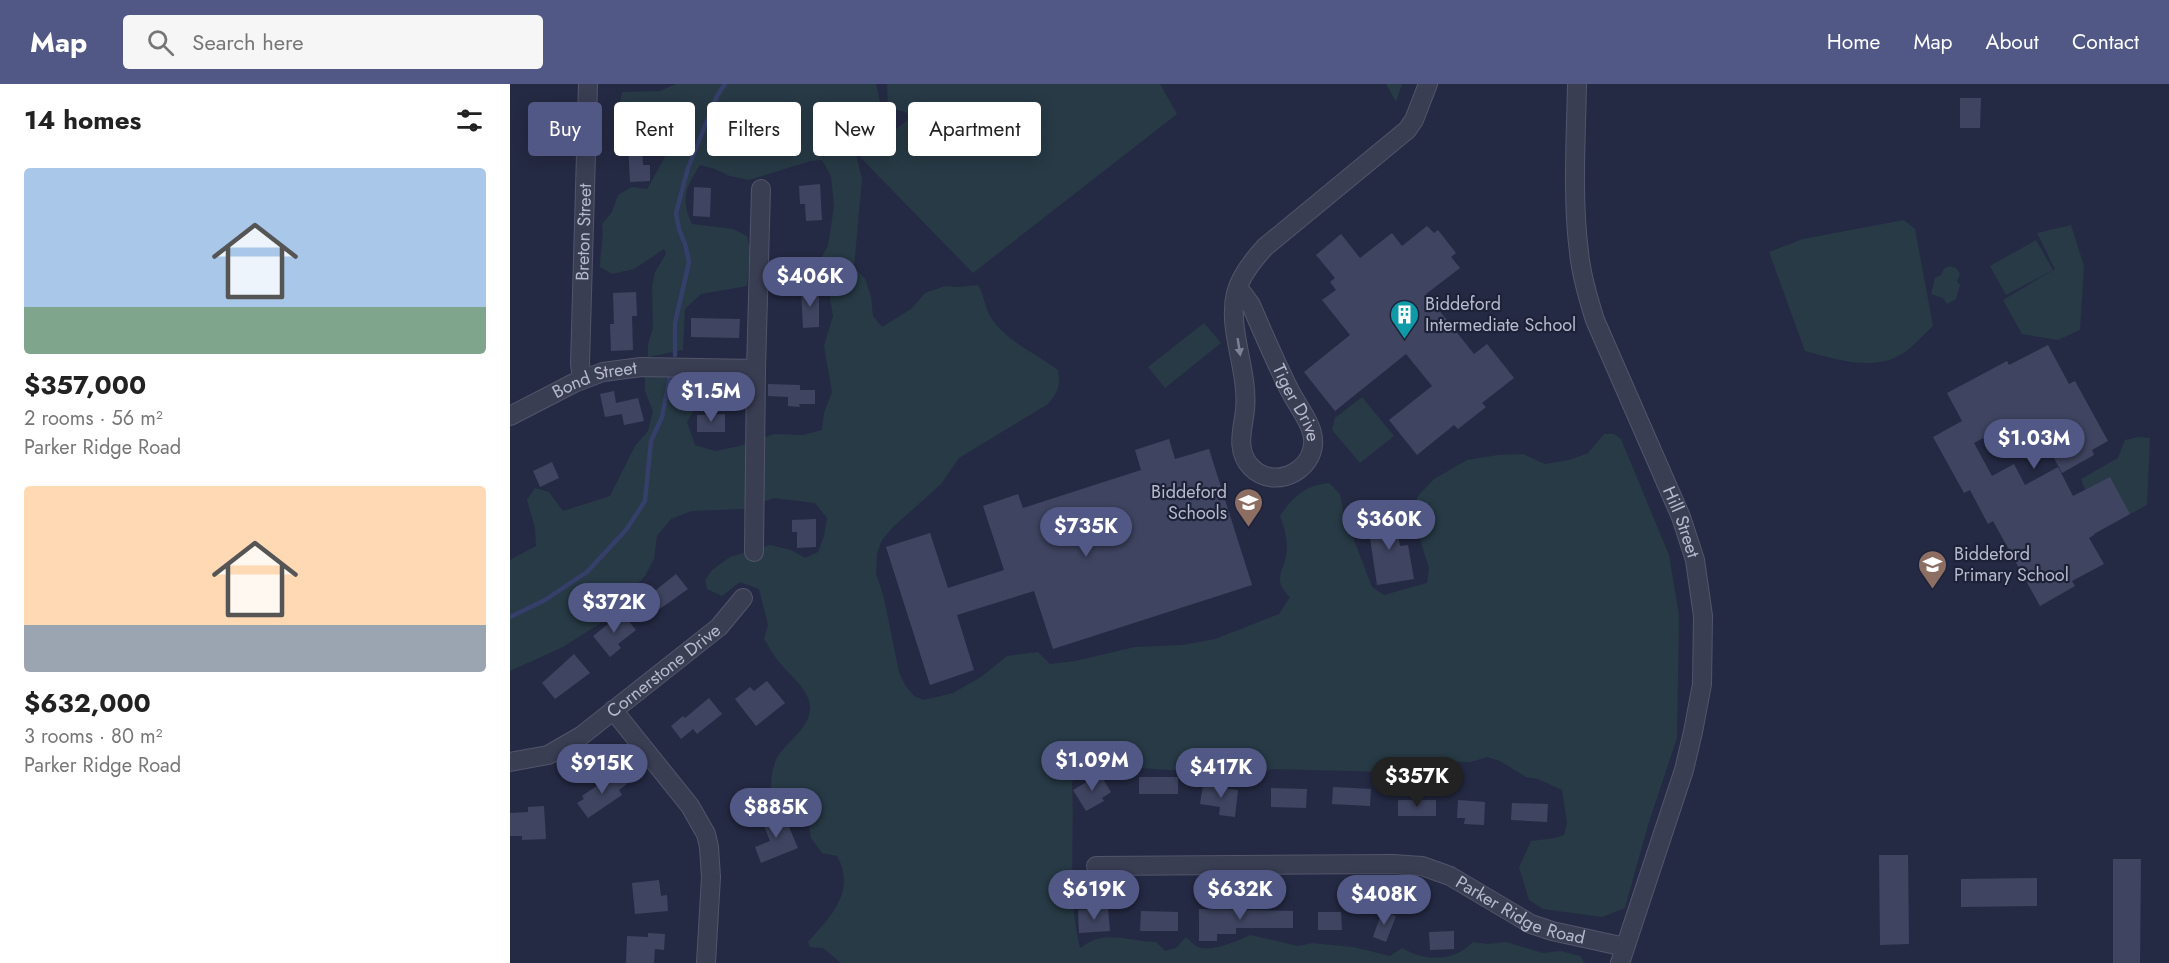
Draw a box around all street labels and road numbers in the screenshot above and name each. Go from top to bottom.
street label: Breton Street [569,183,598,281]
street label: Bond Street [548,355,639,405]
street label: Tiger Drive [1266,360,1326,443]
street label: Hill Street [1656,482,1707,562]
street label: Cornerstone Drive [601,617,726,724]
street label: Parker Ridge Road [1451,869,1588,951]

